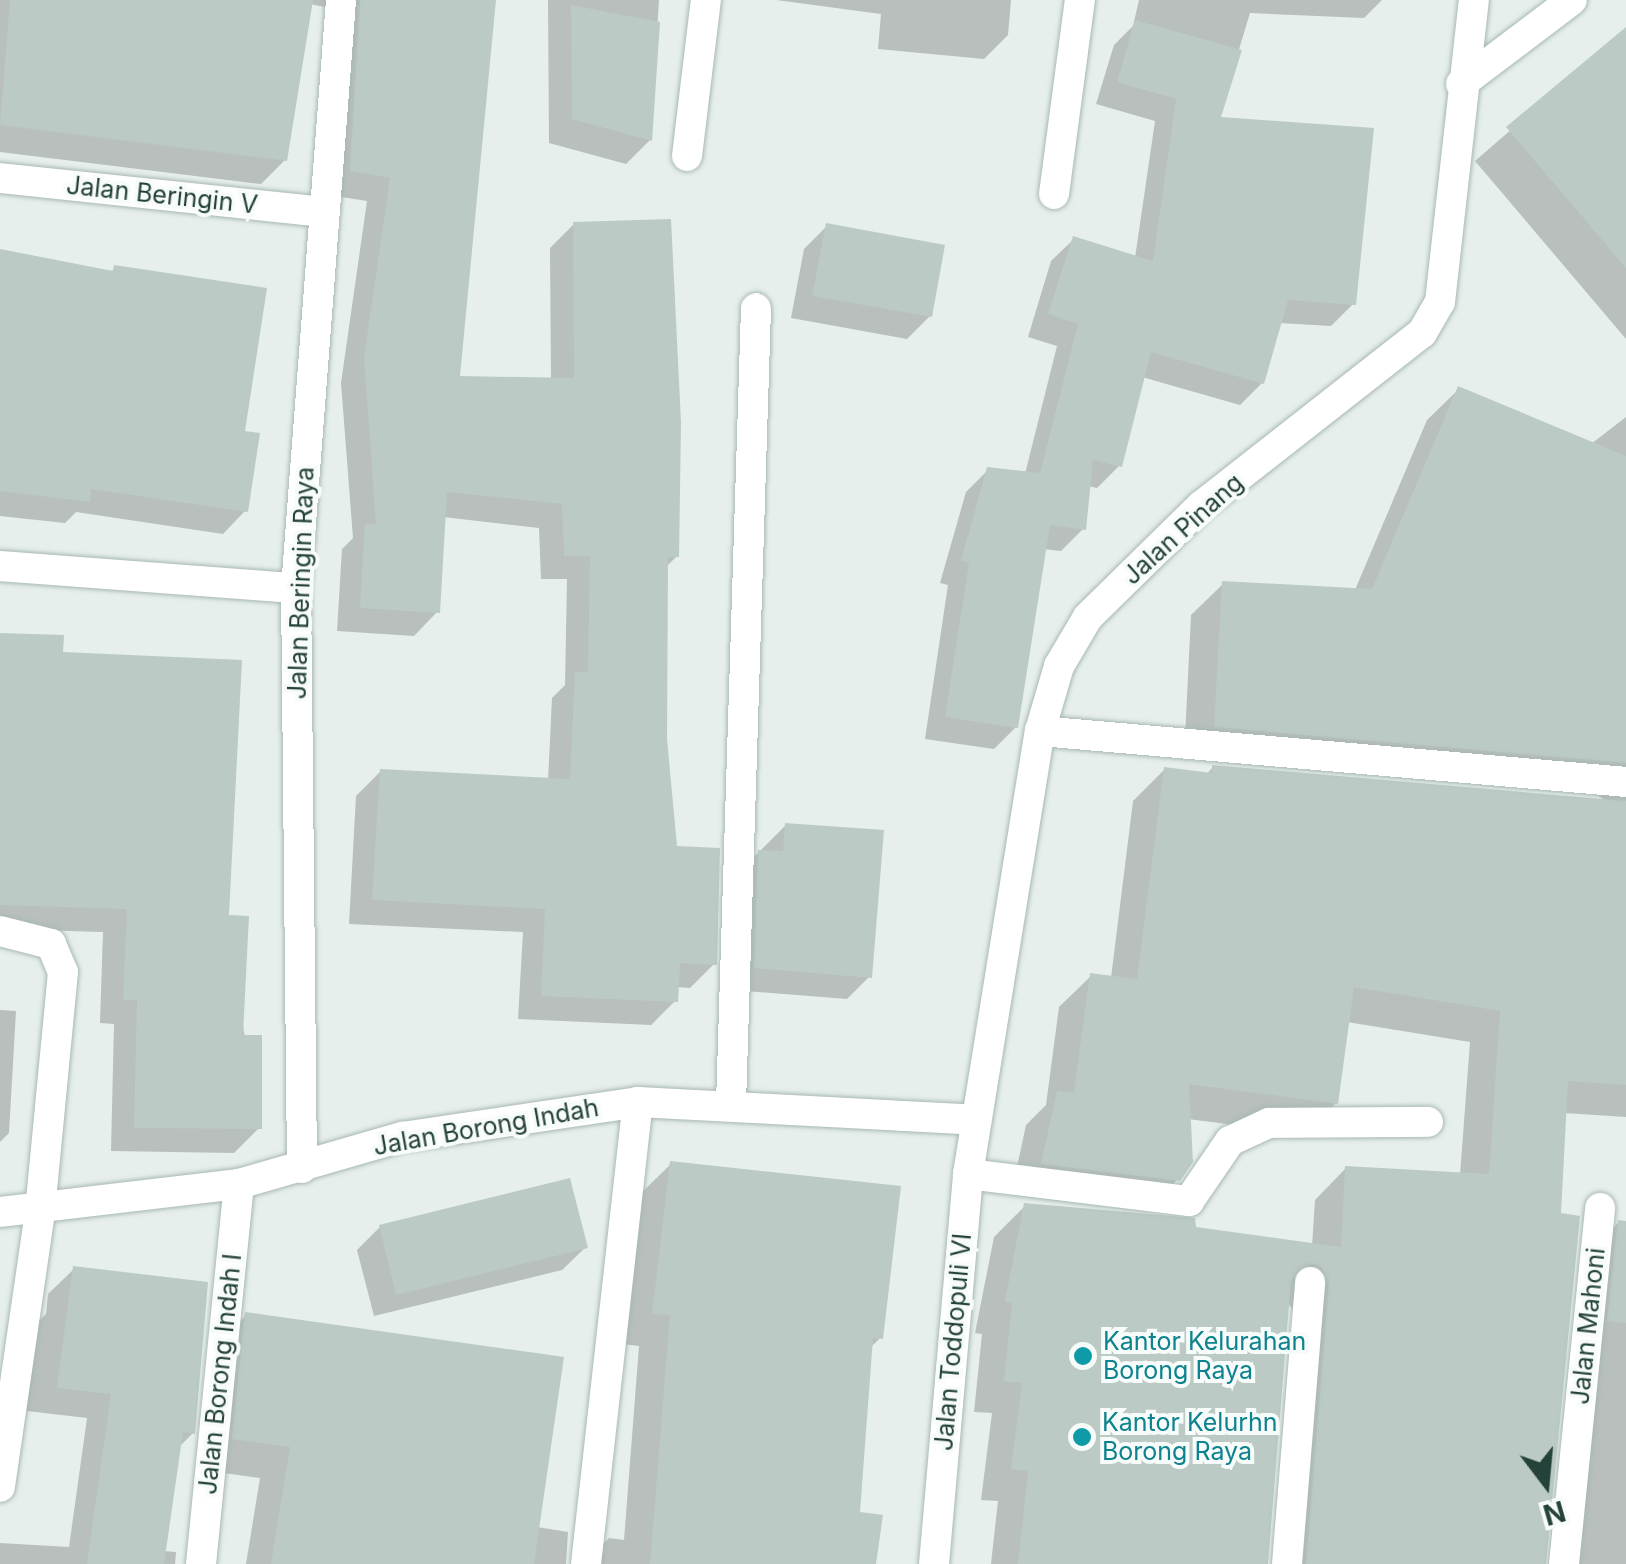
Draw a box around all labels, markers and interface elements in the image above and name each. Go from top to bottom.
street label: Jalan Beringin V [65,170,259,220]
street label: Jalan Beringin Raya [282,466,320,700]
street label: Jalan Pinang [1117,467,1249,591]
street label: Jalan Borong Indah [371,1092,601,1162]
street label: Jalan Toddopuli VI [929,1232,977,1452]
street label: Jalan Mahoni [1565,1246,1611,1406]
street label: Jalan Borong Indah I [192,1252,248,1496]
place label: Kantor Kelurahan Borong Raya [1103,1327,1306,1386]
marker: Kantor Kelurahan Borong Raya [1072,1345,1094,1367]
place label: Kantor Kelurhn Borong Raya [1102,1408,1278,1467]
marker: Kantor Kelurhn Borong Raya [1071,1426,1093,1448]
north arrow [1496,1434,1596,1534]
text: N [1539,1494,1569,1532]

